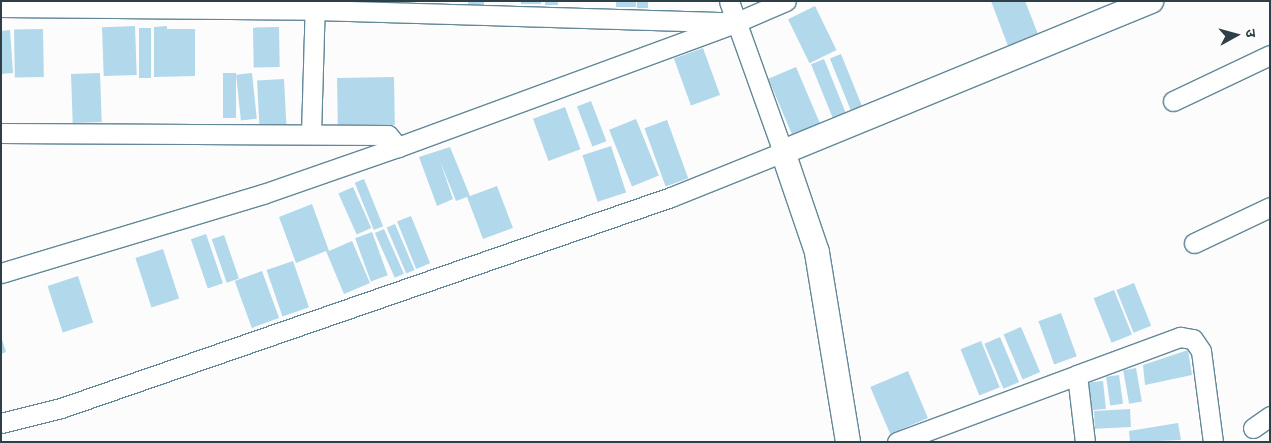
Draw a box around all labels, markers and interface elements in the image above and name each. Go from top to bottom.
north arrow [1211,10,1261,60]
text: उ [1242,28,1259,38]

